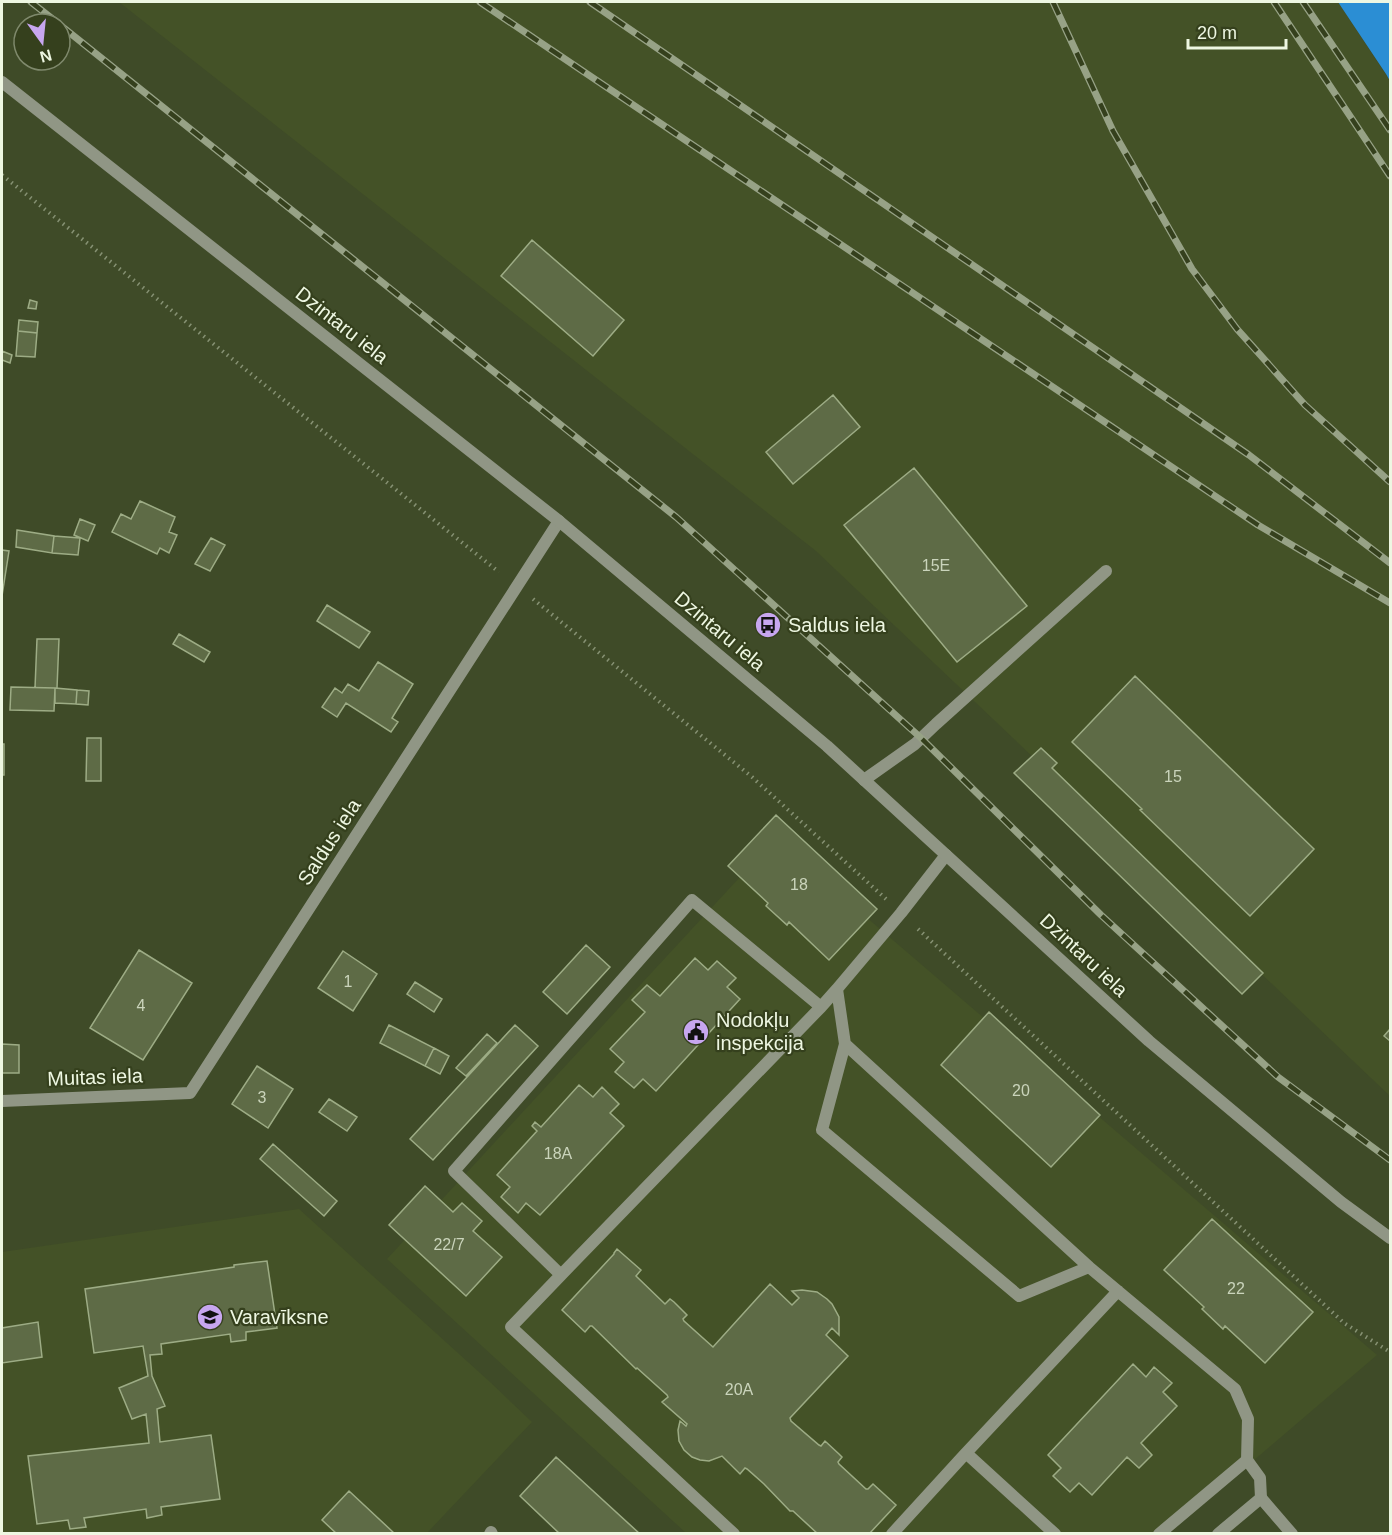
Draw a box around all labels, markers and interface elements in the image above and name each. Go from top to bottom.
north arrow [12,12,72,72]
scale bar [1188,12,1286,50]
text: 20 m [1197,23,1237,43]
text: N [38,46,54,66]
street label: Dzintaru iela [291,282,393,368]
house number: 15E [922,557,950,574]
street label: Dzintaru iela [670,587,770,676]
bus stop icon: Saldus iela [753,610,783,640]
place label: Saldus iela [788,614,887,636]
house number: 15 [1164,768,1182,785]
street label: Saldus iela [293,794,365,889]
house number: 18 [790,876,808,893]
street label: Dzintaru iela [1036,909,1133,1002]
house number: 1 [344,973,353,990]
house number: 4 [137,997,146,1014]
place label: Nodokļu inspekcija [716,1009,805,1054]
public building icon: Nodokļu inspekcija [681,1017,711,1047]
street label: Muitas iela [47,1064,144,1090]
house number: 20 [1012,1082,1030,1099]
house number: 3 [258,1089,267,1106]
house number: 18A [544,1145,573,1162]
house number: 22/7 [433,1236,465,1253]
house number: 22 [1227,1280,1245,1297]
school or university icon: Varavīksne [195,1302,225,1332]
place label: Varavīksne [230,1306,329,1328]
house number: 20A [725,1381,754,1398]

